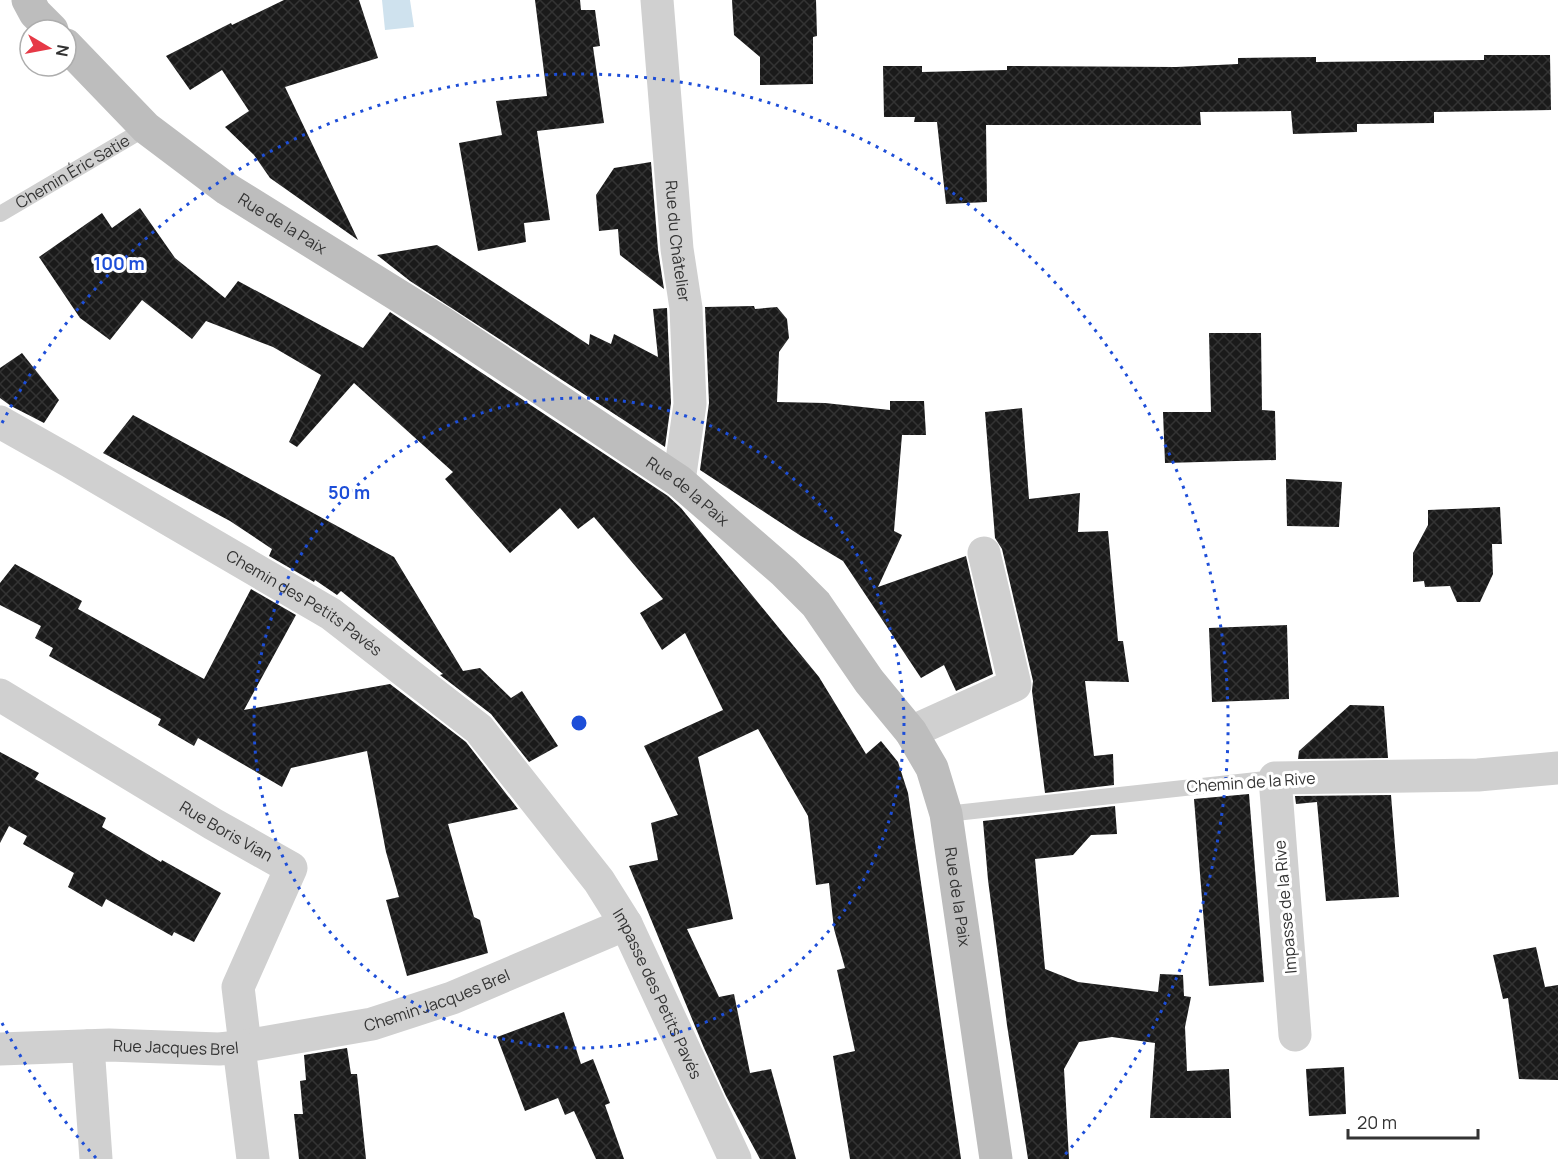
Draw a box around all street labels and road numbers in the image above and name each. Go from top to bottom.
street label: Chemin Éric Satie [11,129,134,214]
street label: Rue du Châtelier [661,179,696,304]
street label: Rue de la Paix [234,188,331,260]
street label: Rue de la Paix [642,451,735,531]
street label: Chemin des Petits Pavés [222,544,387,661]
street label: Chemin de la Rive [1186,767,1316,797]
street label: Rue Boris Vian [176,795,277,867]
street label: Impasse de la Rive [1268,839,1302,975]
street label: Rue de la Paix [940,845,976,949]
street label: Impasse des Petits Pavés [608,904,707,1083]
street label: Chemin Jacques Brel [362,964,513,1036]
street label: Rue Jacques Brel [113,1034,240,1060]

